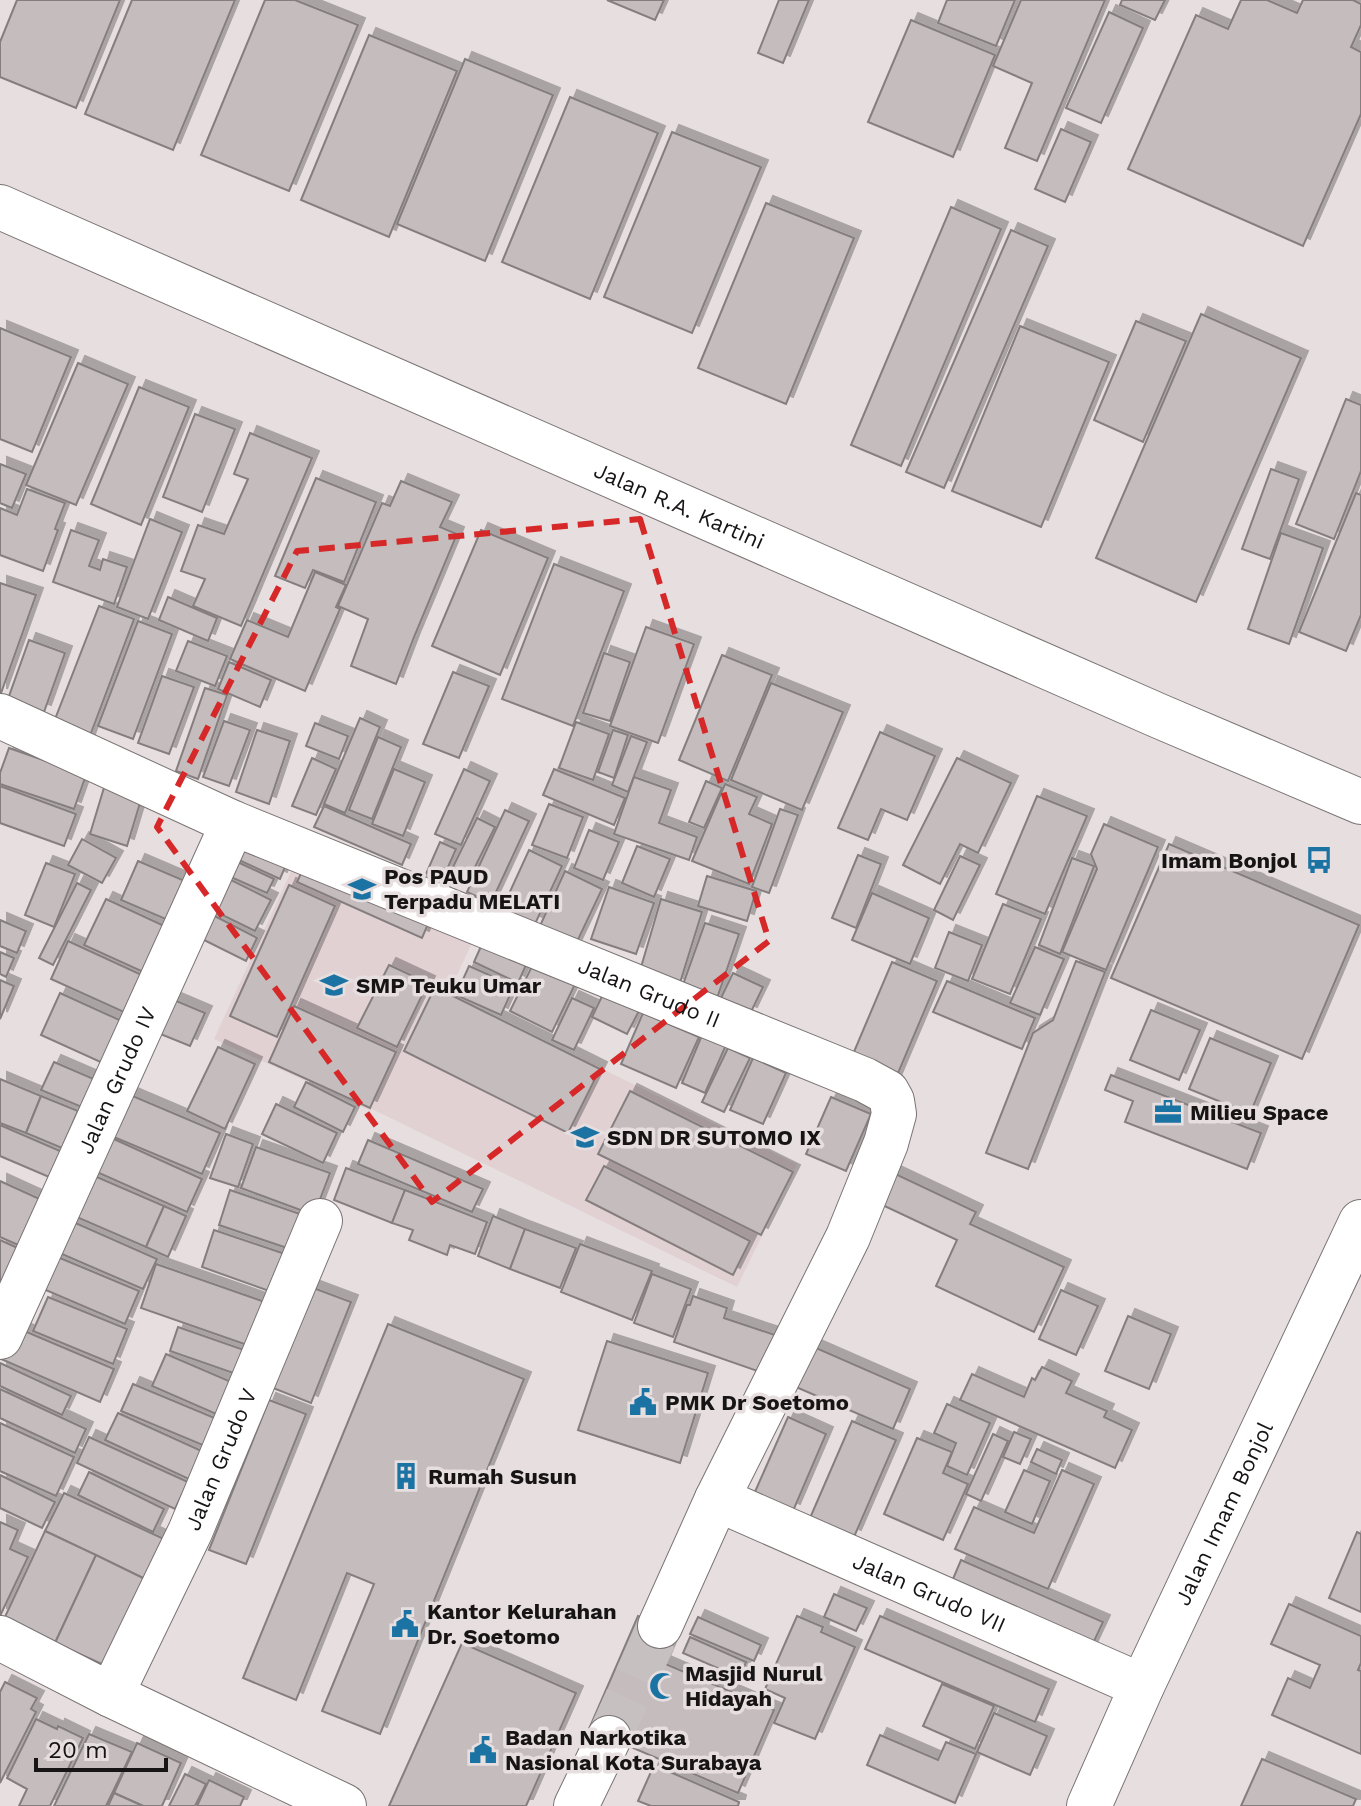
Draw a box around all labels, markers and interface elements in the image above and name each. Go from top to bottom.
street label: Jalan R.A. Kartini [590,458,768,554]
bus stop icon: Imam Bonjol [1304,845,1334,875]
place label: Imam Bonjol [1161,848,1298,873]
place label: Pos PAUD Terpadu MELATI [384,864,560,914]
school or university icon: Pos PAUD Terpadu MELATI [347,874,377,904]
street label: Jalan Grudo II [575,953,724,1033]
school or university icon: SMP Teuku Umar [319,970,349,1000]
place label: SMP Teuku Umar [356,973,542,998]
street label: Jalan Grudo IV [73,1003,161,1158]
office icon: Milieu Space [1153,1097,1183,1127]
place label: Milieu Space [1190,1100,1328,1125]
school or university icon: SDN DR SUTOMO IX [570,1122,600,1152]
place label: SDN DR SUTOMO IX [607,1125,821,1150]
street label: Jalan Grudo V [180,1385,262,1534]
public building icon: PMK Dr Soetomo [628,1387,658,1417]
place label: PMK Dr Soetomo [665,1390,849,1415]
street label: Jalan Imam Bonjol [1170,1418,1278,1609]
building icon: Rumah Susun [391,1461,421,1491]
place label: Rumah Susun [428,1464,577,1489]
street label: Jalan Grudo VII [849,1548,1009,1637]
place label: Kantor Kelurahan Dr. Soetomo [427,1599,617,1649]
public building icon: Kantor Kelurahan Dr. Soetomo [390,1609,420,1639]
place label: Masjid Nurul Hidayah [685,1661,823,1711]
mosque icon: Masjid Nurul Hidayah [648,1671,678,1701]
scale bar [36,1722,166,1772]
place label: Badan Narkotika Nasional Kota Surabaya [505,1725,762,1775]
public building icon: Badan Narkotika Nasional Kota Surabaya [468,1735,498,1765]
text: 20 m [48,1736,108,1764]

